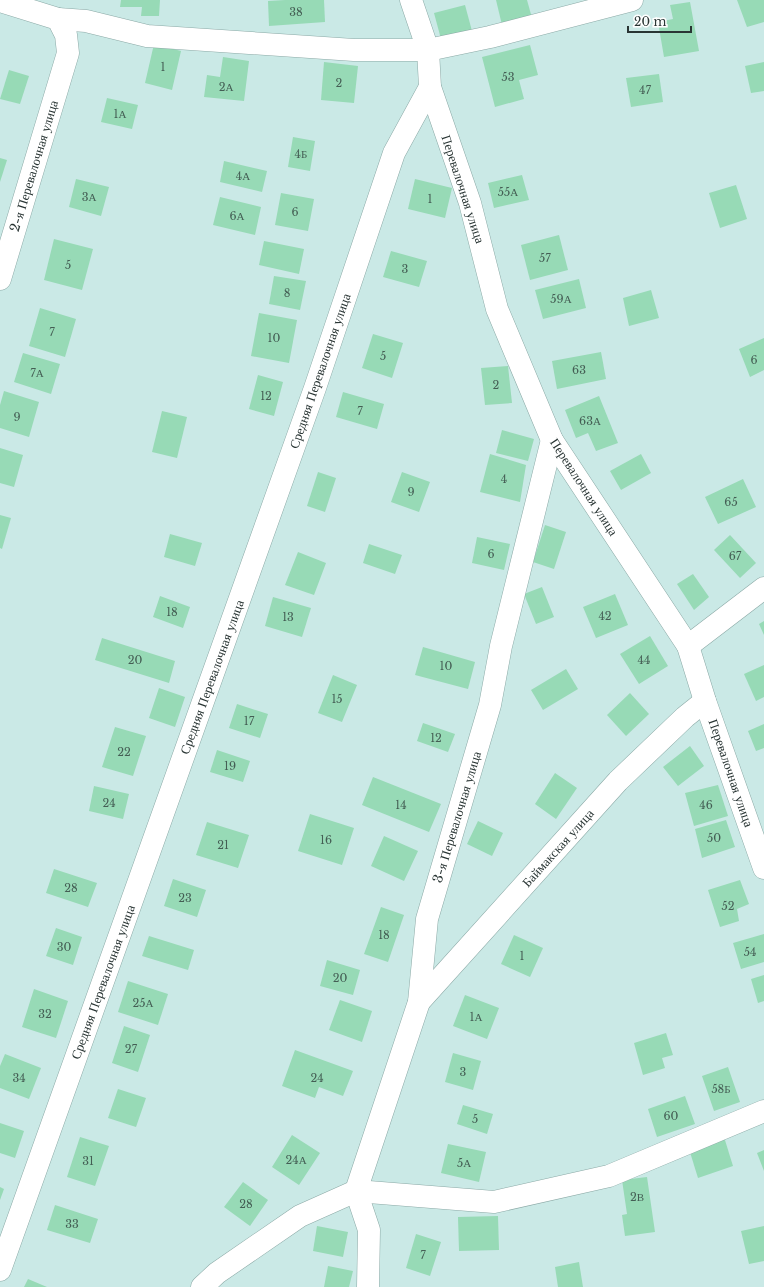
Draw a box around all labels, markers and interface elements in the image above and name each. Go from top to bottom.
house number: 38 [289,5,303,19]
scale bar [628,8,691,34]
text: 20 m [634,14,666,29]
house number: 1 [161,60,166,74]
house number: 53 [501,70,515,84]
house number: 2 [336,76,343,90]
house number: 2А [219,80,233,94]
house number: 47 [639,83,651,97]
street label: 2-я Перевалочная улица [6,98,62,234]
house number: 1А [114,107,126,121]
street label: Перевалочная улица [437,133,489,246]
house number: 4Б [295,147,307,161]
house number: 4А [236,169,250,183]
house number: 55А [498,185,518,199]
house number: 3А [82,190,96,204]
house number: 1 [428,192,433,206]
house number: 6 [291,205,299,219]
house number: 6А [229,209,245,223]
house number: 57 [539,251,551,265]
house number: 5 [65,258,71,272]
house number: 3 [402,262,409,276]
house number: 8 [284,286,290,300]
street label: Средняя Перевалочная улица [285,291,355,451]
house number: 59А [550,292,572,306]
house number: 7 [49,325,55,339]
house number: 10 [268,331,281,345]
house number: 5 [380,349,386,363]
house number: 6 [750,353,758,367]
house number: 63 [572,363,586,377]
house number: 7А [30,366,44,380]
house number: 2 [493,378,500,392]
house number: 12 [260,389,272,403]
house number: 7 [357,404,363,418]
house number: 9 [13,410,21,424]
house number: 63А [579,414,601,428]
street label: Перевалочная улица [546,435,622,539]
house number: 4 [501,472,507,486]
house number: 9 [407,485,415,499]
house number: 65 [724,495,738,509]
house number: 6 [487,547,495,561]
house number: 67 [729,549,742,563]
street label: Средняя Перевалочная улица [176,597,248,757]
house number: 18 [166,605,178,619]
house number: 42 [598,609,612,623]
house number: 13 [282,610,294,624]
house number: 20 [128,653,142,667]
house number: 44 [638,653,650,667]
house number: 10 [440,659,453,673]
house number: 15 [331,692,343,706]
house number: 17 [244,714,255,728]
street label: Перевалочная улица [705,717,758,829]
house number: 12 [430,731,442,745]
house number: 22 [117,745,131,759]
street label: 3-я Перевалочная улица [429,749,485,885]
house number: 19 [224,759,236,773]
house number: 24 [102,796,116,810]
house number: 14 [395,798,407,812]
house number: 46 [699,798,713,812]
street label: Баймакская улица [518,805,598,891]
house number: 50 [707,831,721,845]
house number: 16 [320,833,332,847]
house number: 21 [217,838,229,852]
house number: 28 [64,881,78,895]
house number: 23 [178,891,192,905]
house number: 52 [721,899,735,913]
street label: Средняя Перевалочная улица [67,902,139,1062]
house number: 18 [378,928,390,942]
house number: 30 [57,940,71,954]
house number: 54 [744,945,756,959]
house number: 1 [520,949,525,963]
house number: 20 [333,971,347,985]
house number: 25А [133,996,154,1010]
house number: 32 [38,1007,52,1021]
house number: 1А [470,1010,482,1024]
house number: 27 [125,1042,138,1056]
house number: 3 [460,1065,467,1079]
house number: 34 [12,1071,26,1085]
house number: 24 [310,1071,324,1085]
house number: 58Б [711,1082,731,1096]
house number: 60 [664,1109,679,1123]
house number: 5 [472,1112,478,1126]
house number: 24А [285,1153,307,1167]
house number: 31 [82,1154,94,1168]
house number: 5А [457,1156,471,1170]
house number: 2В [630,1190,644,1204]
house number: 28 [239,1197,253,1211]
house number: 33 [65,1217,79,1231]
house number: 7 [420,1248,426,1262]

